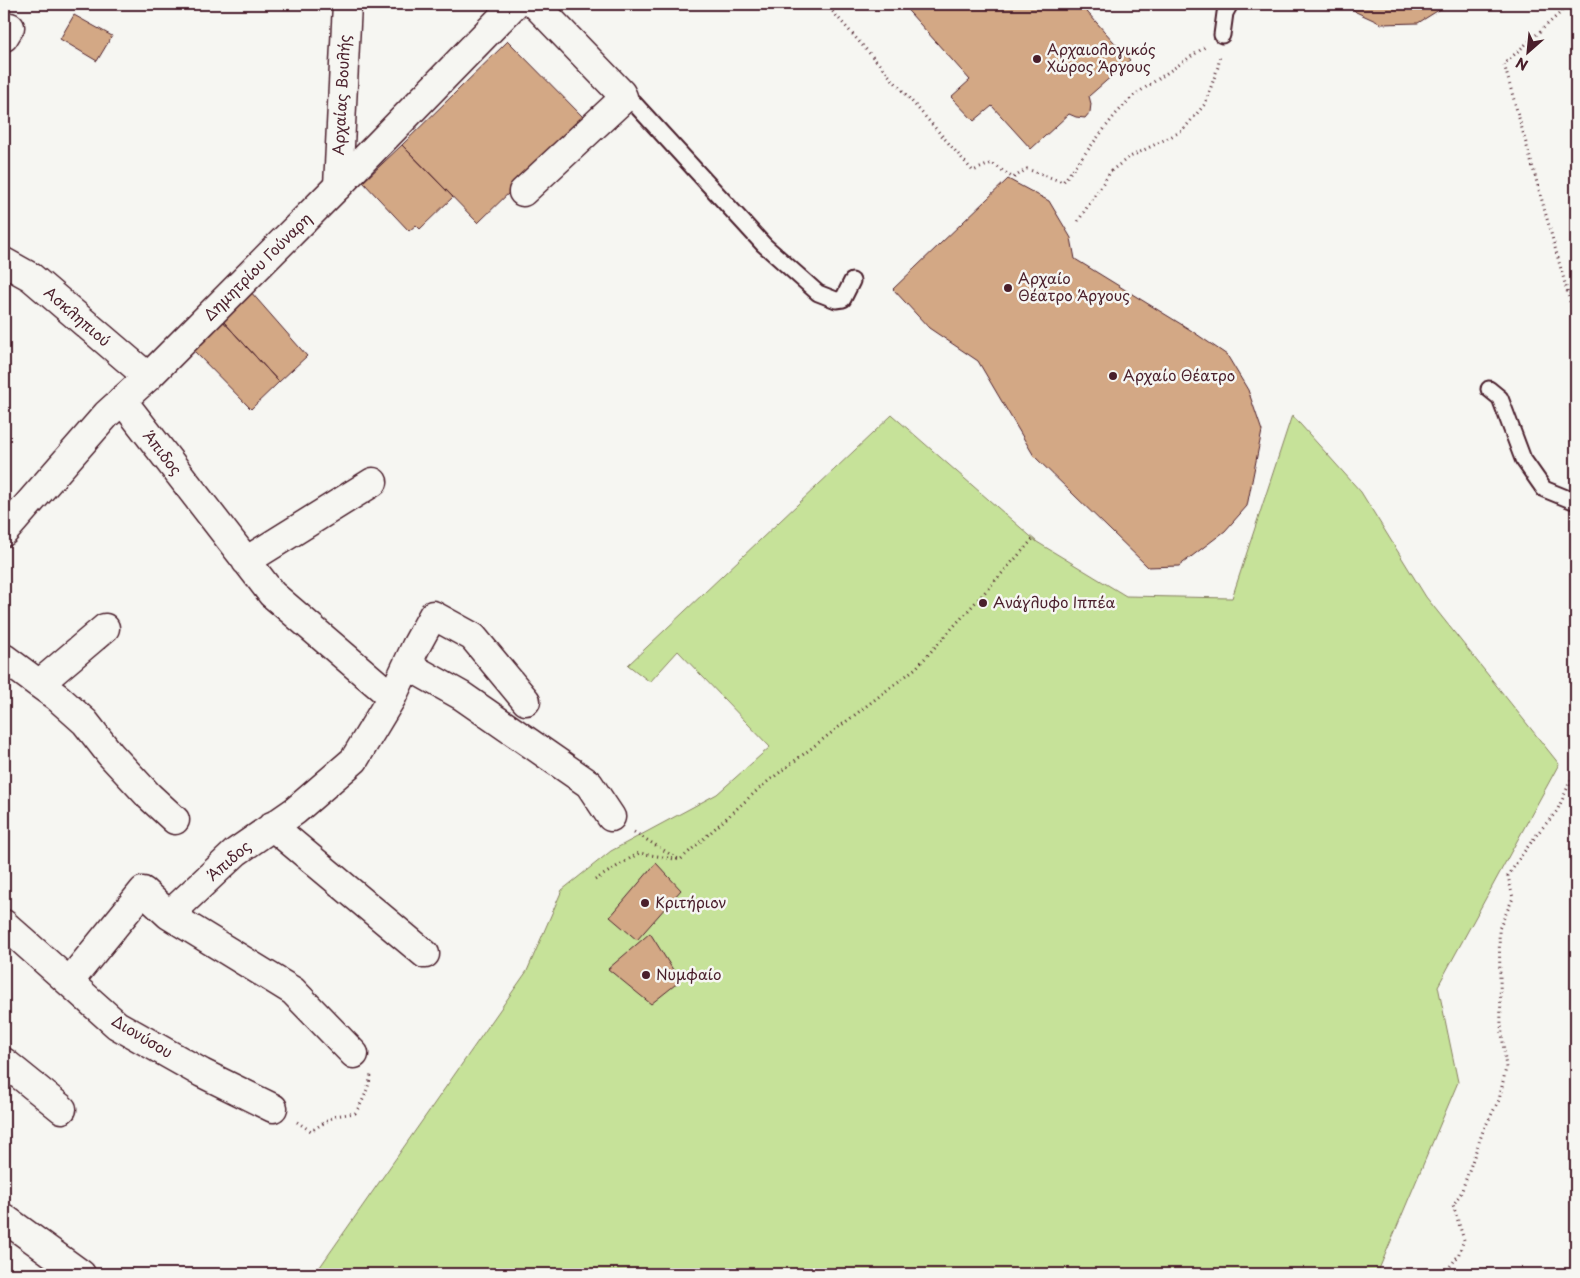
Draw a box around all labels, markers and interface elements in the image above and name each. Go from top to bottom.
north arrow [1502,28,1552,78]
street label: Αρχαίας Βουλής [326,34,355,156]
place label: Αρχαιολογικός Χώρος Άργους [1047,37,1156,77]
text: N [1512,52,1532,76]
marker: Αρχαιολογικός Χώρος Άργους [1031,53,1043,65]
street label: Δημητρίου Γούναρη [198,207,316,325]
place label: Αρχαίο Θέατρο Άργους [1018,266,1130,306]
street label: Ασκληπιού [40,280,116,351]
marker: Αρχαίο Θέατρο Άργους [1002,282,1014,294]
place label: Αρχαίο Θέατρο [1123,363,1235,386]
marker: Αρχαίο Θέατρο [1107,370,1119,382]
street label: Άπιδος [138,425,188,480]
place label: Ανάγλυφο Ιππέα [993,590,1116,613]
marker: Ανάγλυφο Ιππέα [977,597,989,609]
street label: Άπιδος [201,834,255,885]
place label: Κριτήριον [655,890,727,913]
marker: Κριτήριον [639,897,651,909]
place label: Νυμφαίο [656,962,722,985]
marker: Νυμφαίο [640,969,652,981]
street label: Διονύσου [108,1008,178,1063]

